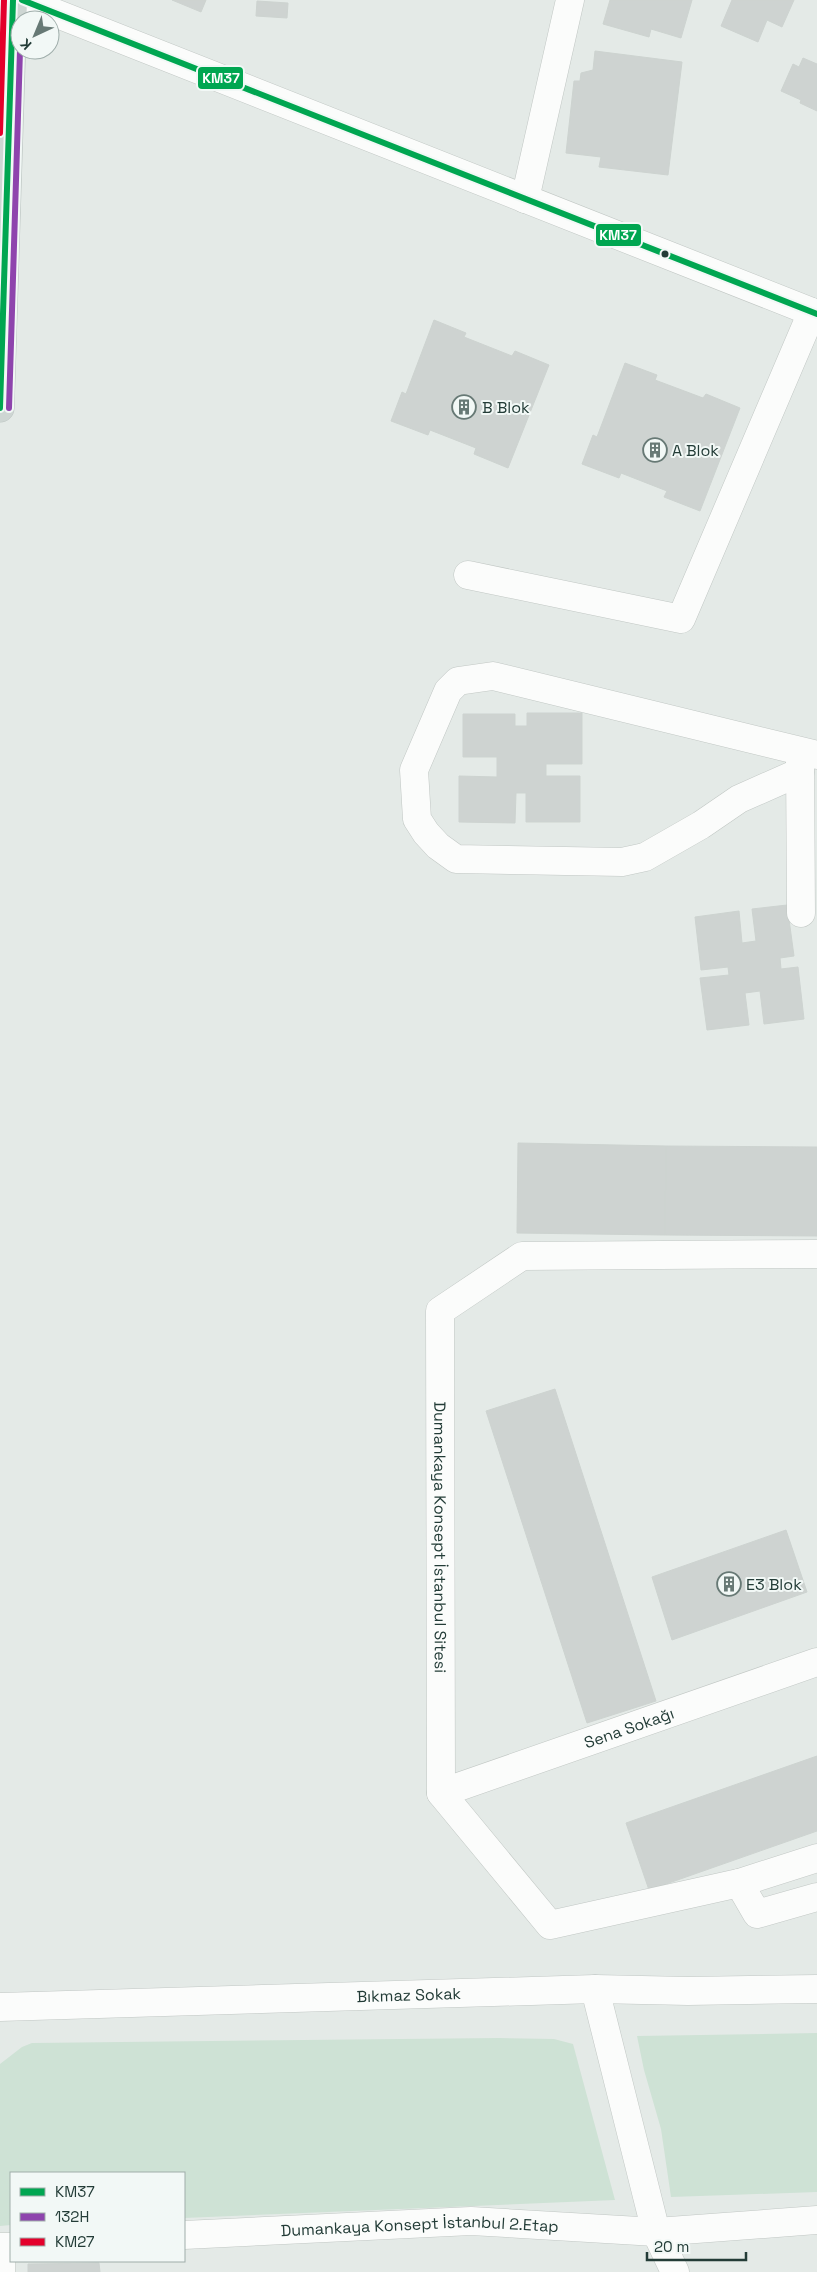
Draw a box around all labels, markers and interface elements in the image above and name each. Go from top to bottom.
north arrow [10,10,60,60]
text: K [16,35,35,54]
line badge: KM37 [197,66,244,90]
text: KM37 [202,69,240,87]
line badge: KM37 [595,223,642,247]
text: KM37 [599,226,637,244]
unlabelled marker [660,249,670,259]
building icon: B Blok [451,394,477,420]
place label: B Blok [482,397,530,418]
building icon: A Blok [642,437,668,463]
place label: A Blok [672,440,719,461]
street label: Dumankaya Konsept İstanbul Sitesi [430,1401,451,1673]
building icon: E3 Blok [716,1571,742,1597]
place label: E3 Blok [746,1574,802,1595]
street label: Sena Sokağı [581,1702,677,1753]
street label: Bıkmaz Sokak [356,1983,462,2007]
legend [10,2172,185,2262]
text: KM37 [55,2182,95,2201]
text: 132H [55,2207,89,2226]
street label: Dumankaya Konsept İstanbul 2.Etap [280,2210,559,2241]
scale bar [647,2230,746,2262]
text: KM27 [55,2232,95,2251]
text: 20 m [654,2237,689,2256]

